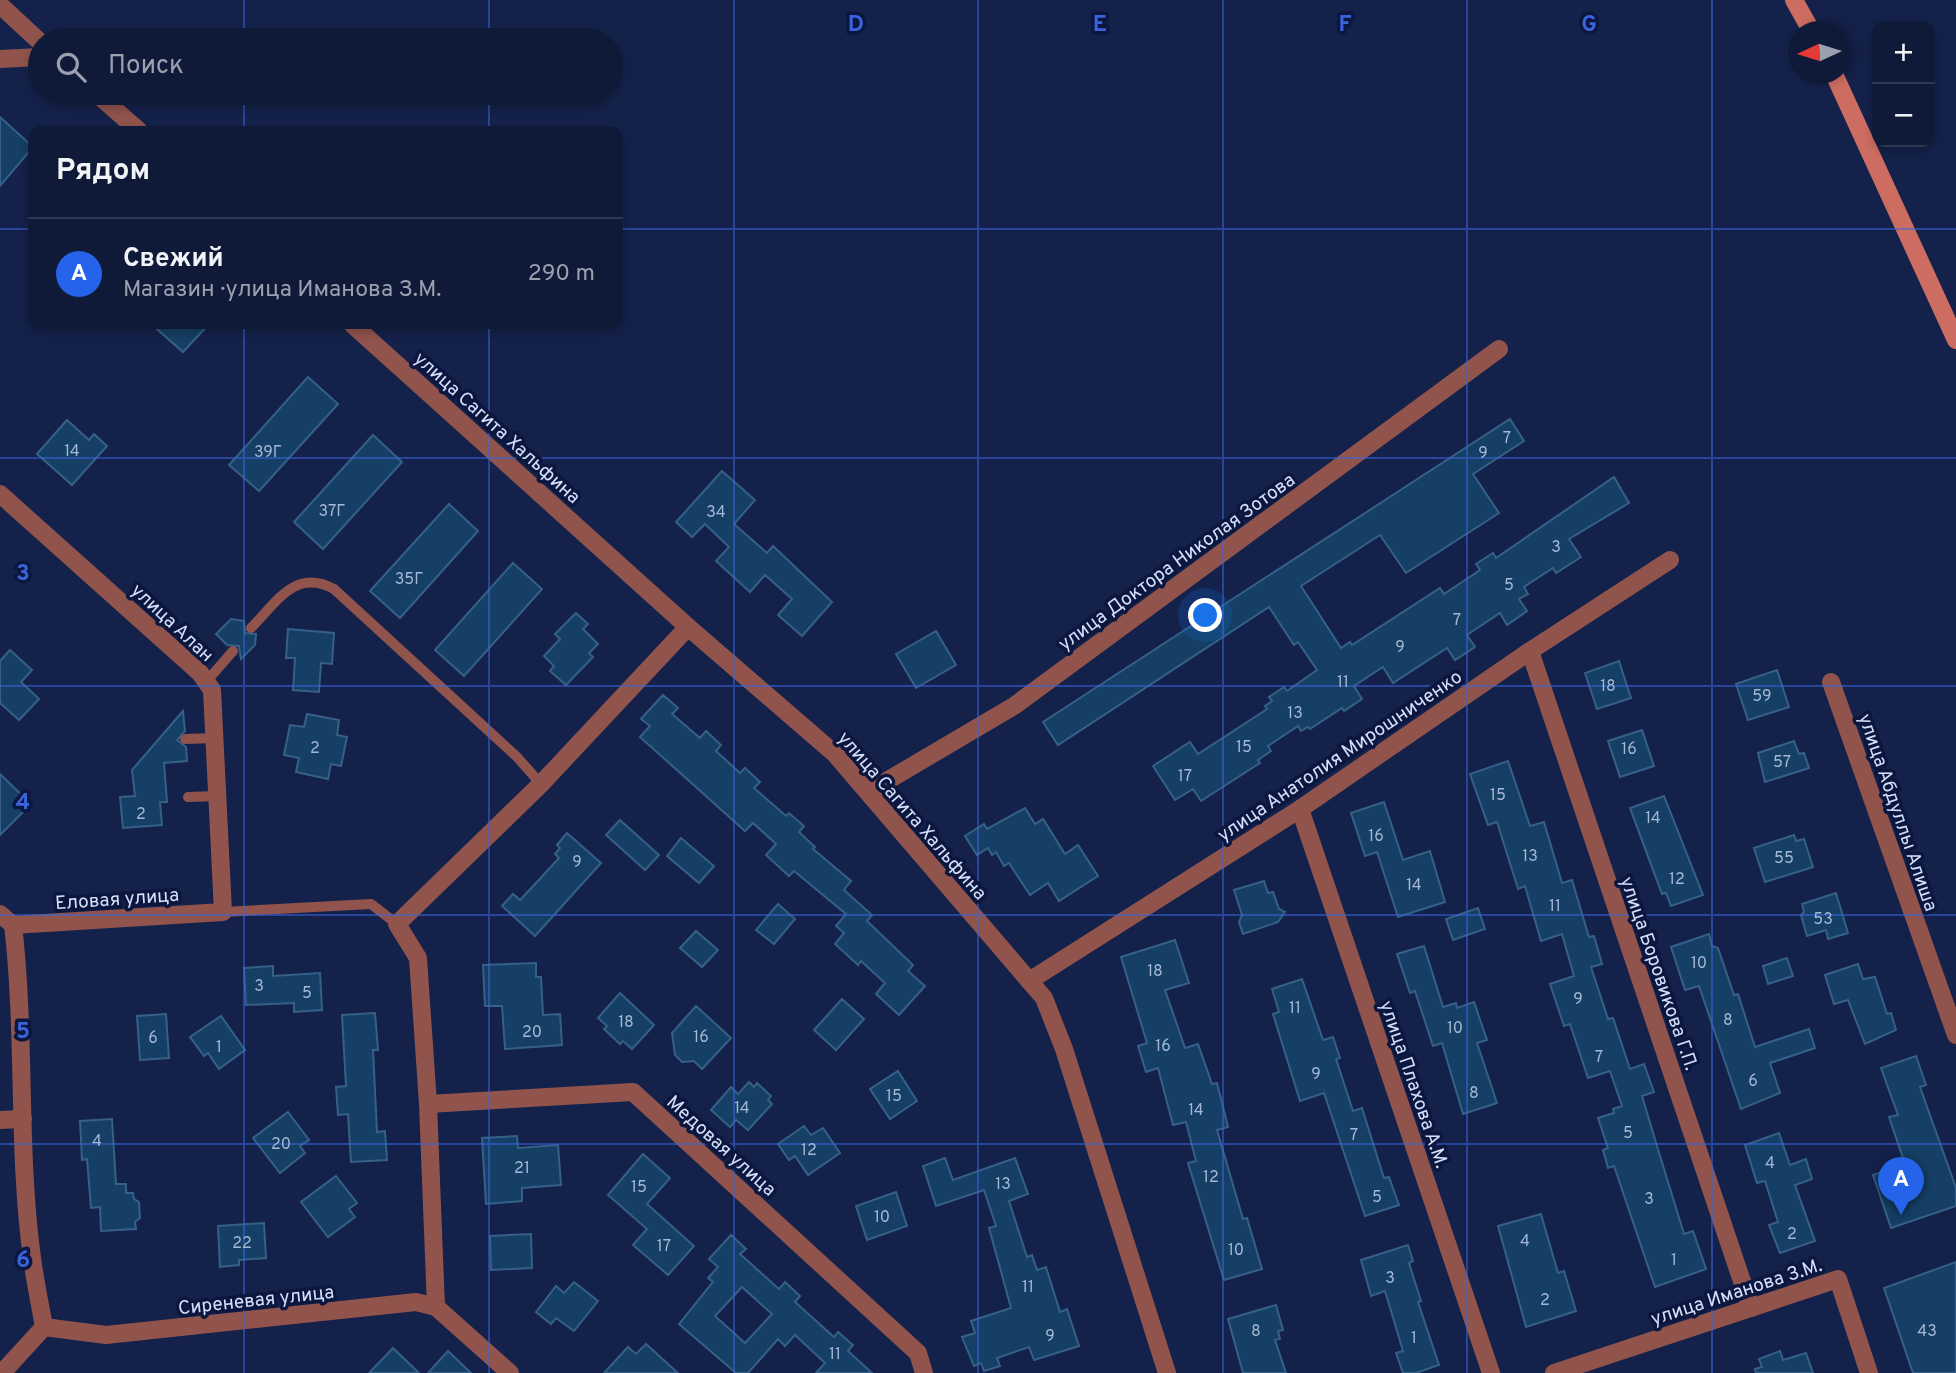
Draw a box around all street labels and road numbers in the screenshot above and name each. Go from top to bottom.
street label: улица Сагита Хальфина [408,347,585,510]
street label: улица Доктора Николая Зотова [1054,468,1300,657]
street label: улица Алан [125,579,218,668]
street label: улица Анатолия Мирошниченко [1213,666,1467,848]
street label: улица Абдуллы Алиша [1852,711,1942,915]
street label: улица Сагита Хальфина [832,727,991,906]
street label: улица Боровикова Г.П. [1614,874,1702,1074]
street label: Еловая улица [54,884,180,916]
street label: улица Плахова А.М. [1373,998,1453,1171]
street label: Медовая улица [661,1091,781,1202]
street label: улица Иманова З.М. [1648,1254,1825,1332]
street label: Сиреневая улица [177,1281,336,1321]

